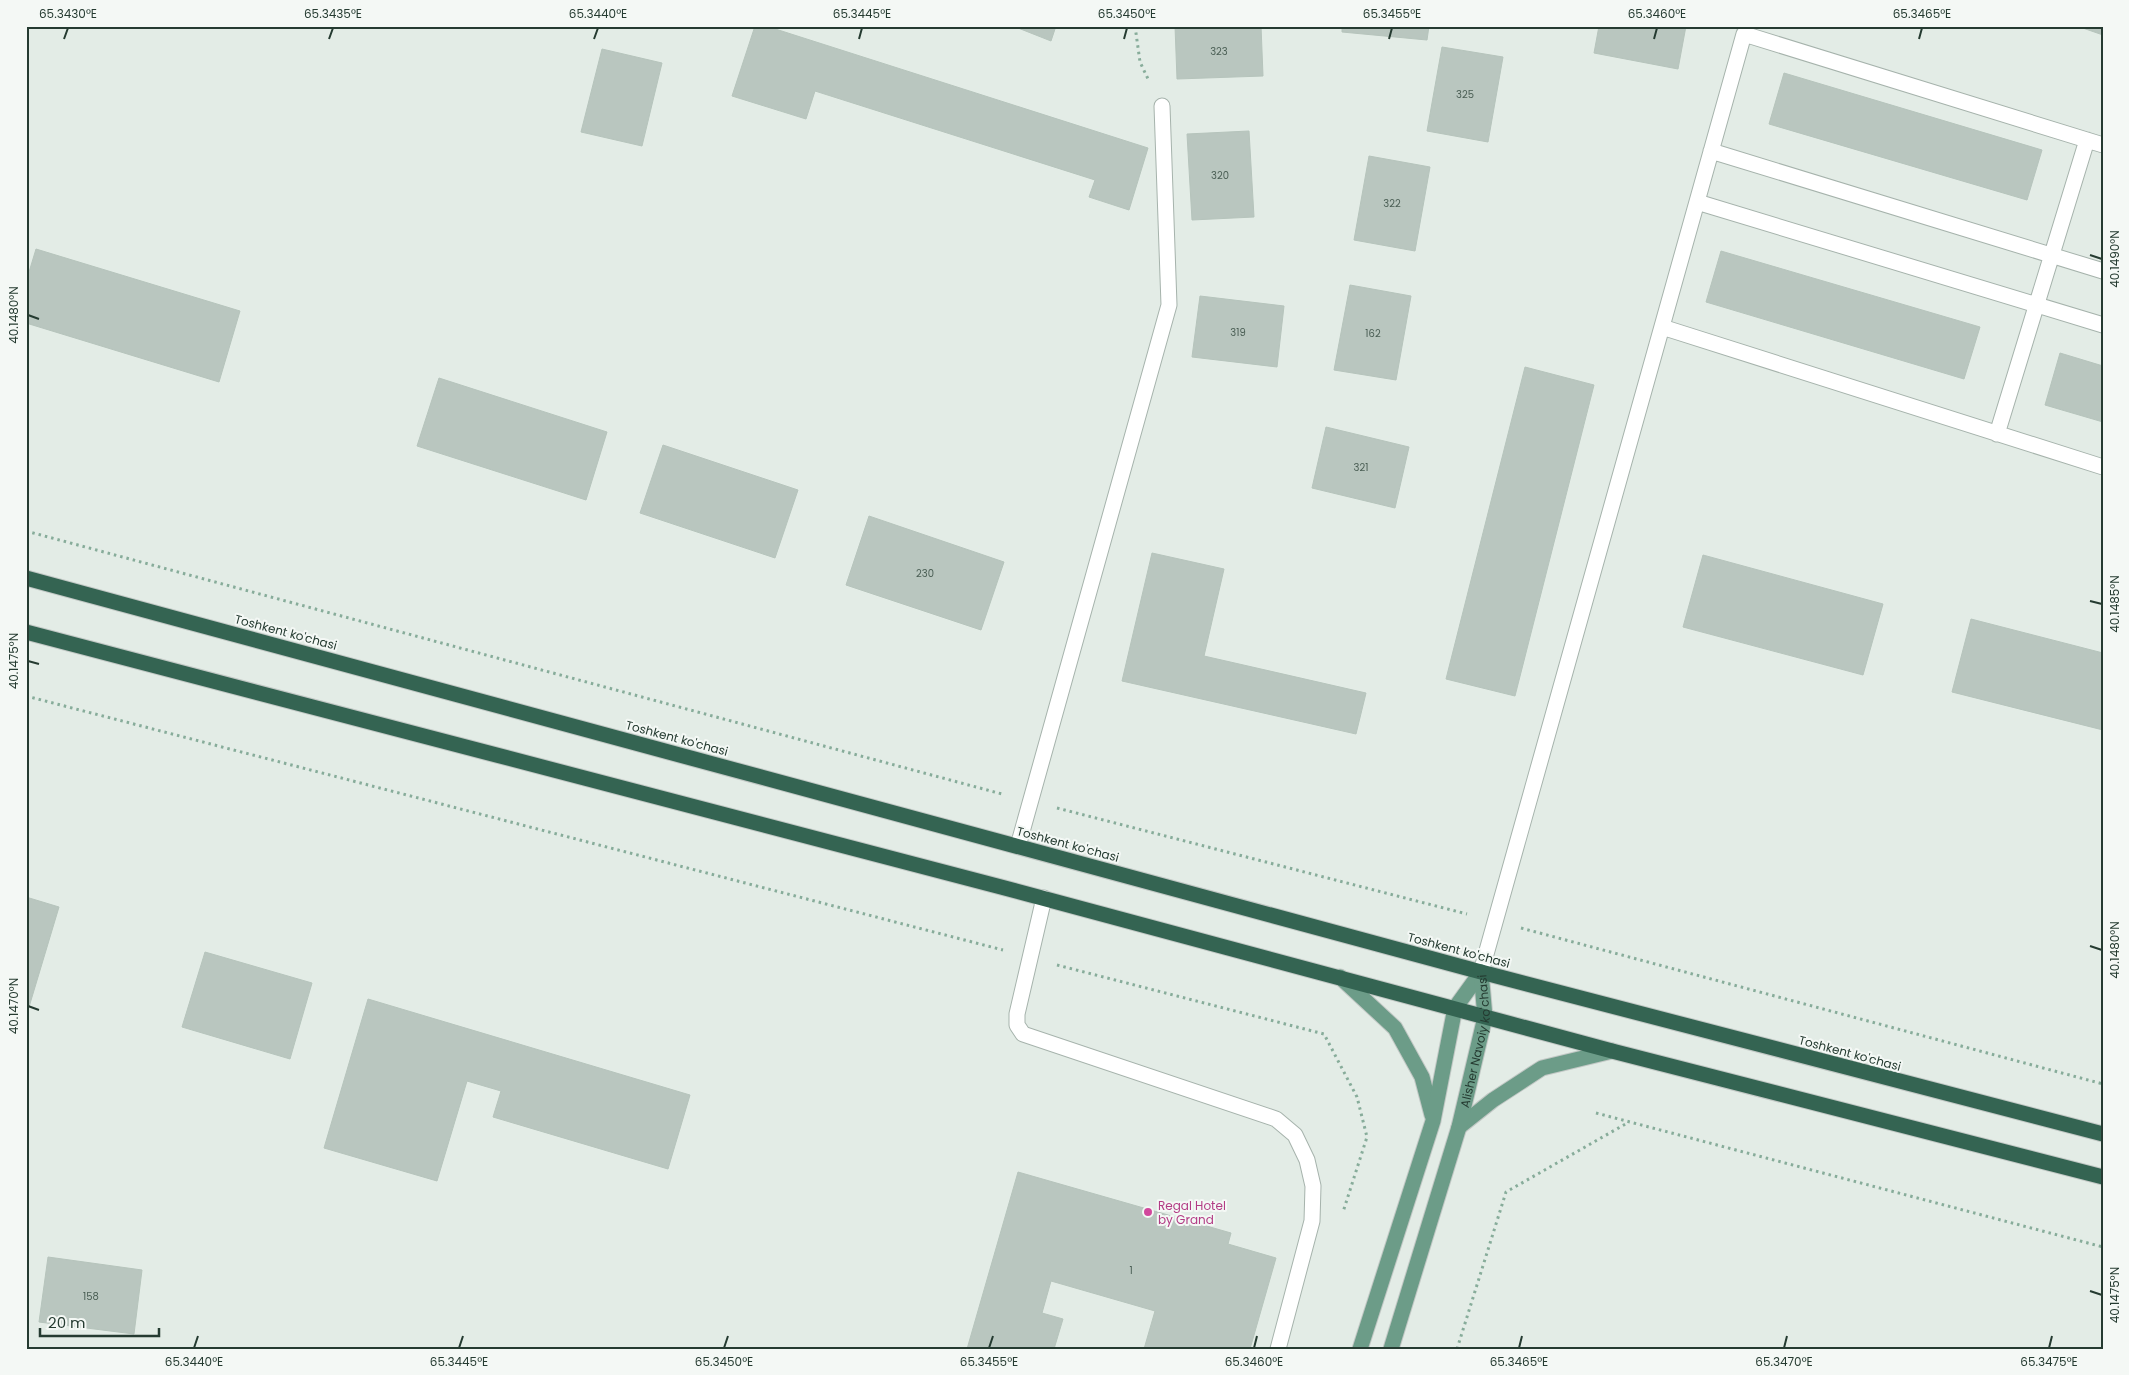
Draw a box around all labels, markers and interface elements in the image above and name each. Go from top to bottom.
text: 65.3430°E [39,5,97,22]
text: 65.3435°E [304,5,362,22]
text: 65.3440°E [569,5,627,22]
text: 65.3445°E [833,5,891,22]
text: 65.3450°E [1098,5,1156,22]
text: 65.3455°E [1363,5,1421,22]
text: 65.3460°E [1628,5,1686,22]
text: 65.3465°E [1893,5,1951,22]
house number: 323 [1210,44,1228,59]
house number: 325 [1456,87,1474,102]
house number: 320 [1211,168,1229,183]
house number: 322 [1383,196,1401,211]
text: 40.1490°N [2106,230,2123,288]
text: 40.1480°N [5,286,22,344]
house number: 319 [1230,325,1246,340]
house number: 162 [1365,326,1381,341]
house number: 321 [1354,460,1368,475]
house number: 230 [916,566,934,581]
text: 40.1485°N [2106,575,2123,633]
street label: Toshkent ko'chasi [233,610,339,654]
text: 40.1475°N [5,633,22,689]
street label: Toshkent ko'chasi [624,716,730,760]
street label: Toshkent ko'chasi [1015,822,1121,866]
text: 40.1480°N [2106,921,2123,979]
street label: Toshkent ko'chasi [1406,928,1512,972]
street label: Alisher Navoiy ko'chasi [1455,974,1494,1109]
text: 40.1470°N [5,978,22,1034]
street label: Toshkent ko'chasi [1797,1031,1903,1075]
place label: Regal Hotel by Grand [1158,1197,1226,1228]
marker: Regal Hotel by Grand [1142,1206,1154,1218]
house number: 1 [1129,1263,1133,1278]
text: 40.1475°N [2106,1267,2123,1323]
house number: 158 [83,1289,99,1304]
scale bar [40,1305,159,1337]
text: 20 m [48,1312,86,1333]
text: 65.3440°E [165,1353,223,1370]
text: 65.3445°E [430,1353,488,1370]
text: 65.3450°E [695,1353,753,1370]
text: 65.3455°E [960,1353,1018,1370]
text: 65.3460°E [1225,1353,1283,1370]
text: 65.3465°E [1490,1353,1548,1370]
text: 65.3470°E [1755,1353,1813,1370]
text: 65.3475°E [2020,1353,2078,1370]

